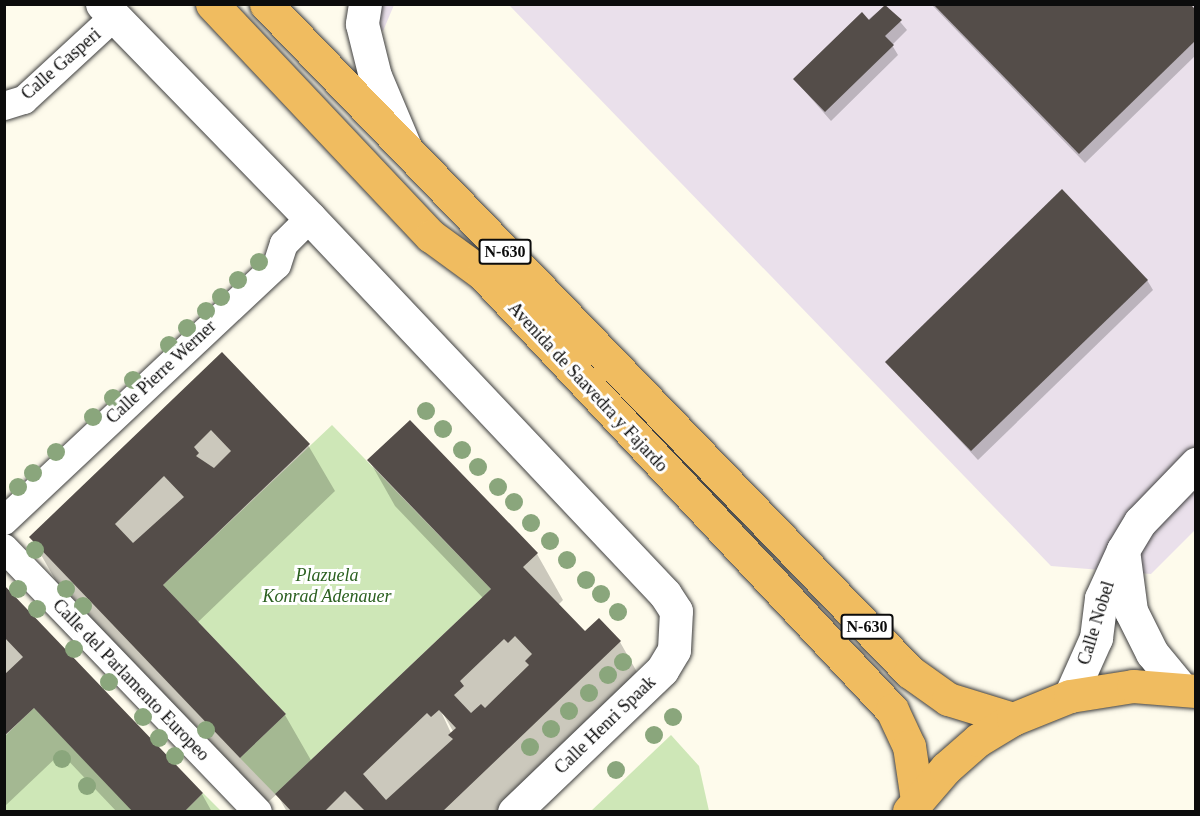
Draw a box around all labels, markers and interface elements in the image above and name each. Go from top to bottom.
street label: Calle Gasperi [17,24,105,104]
road number: N-630 [478,239,532,265]
street label: Avenida de Saavedra y Fajardo [504,298,672,476]
street label: Calle Pierre Werner [102,316,220,428]
park label: Plazuela Konrad Adenauer [262,565,392,608]
street label: Calle Nobel [1073,578,1119,668]
street label: Calle del Parlamento Europeo [48,595,214,765]
road number: N-630 [840,614,894,640]
street label: Calle Henri Spaak [550,671,660,779]

